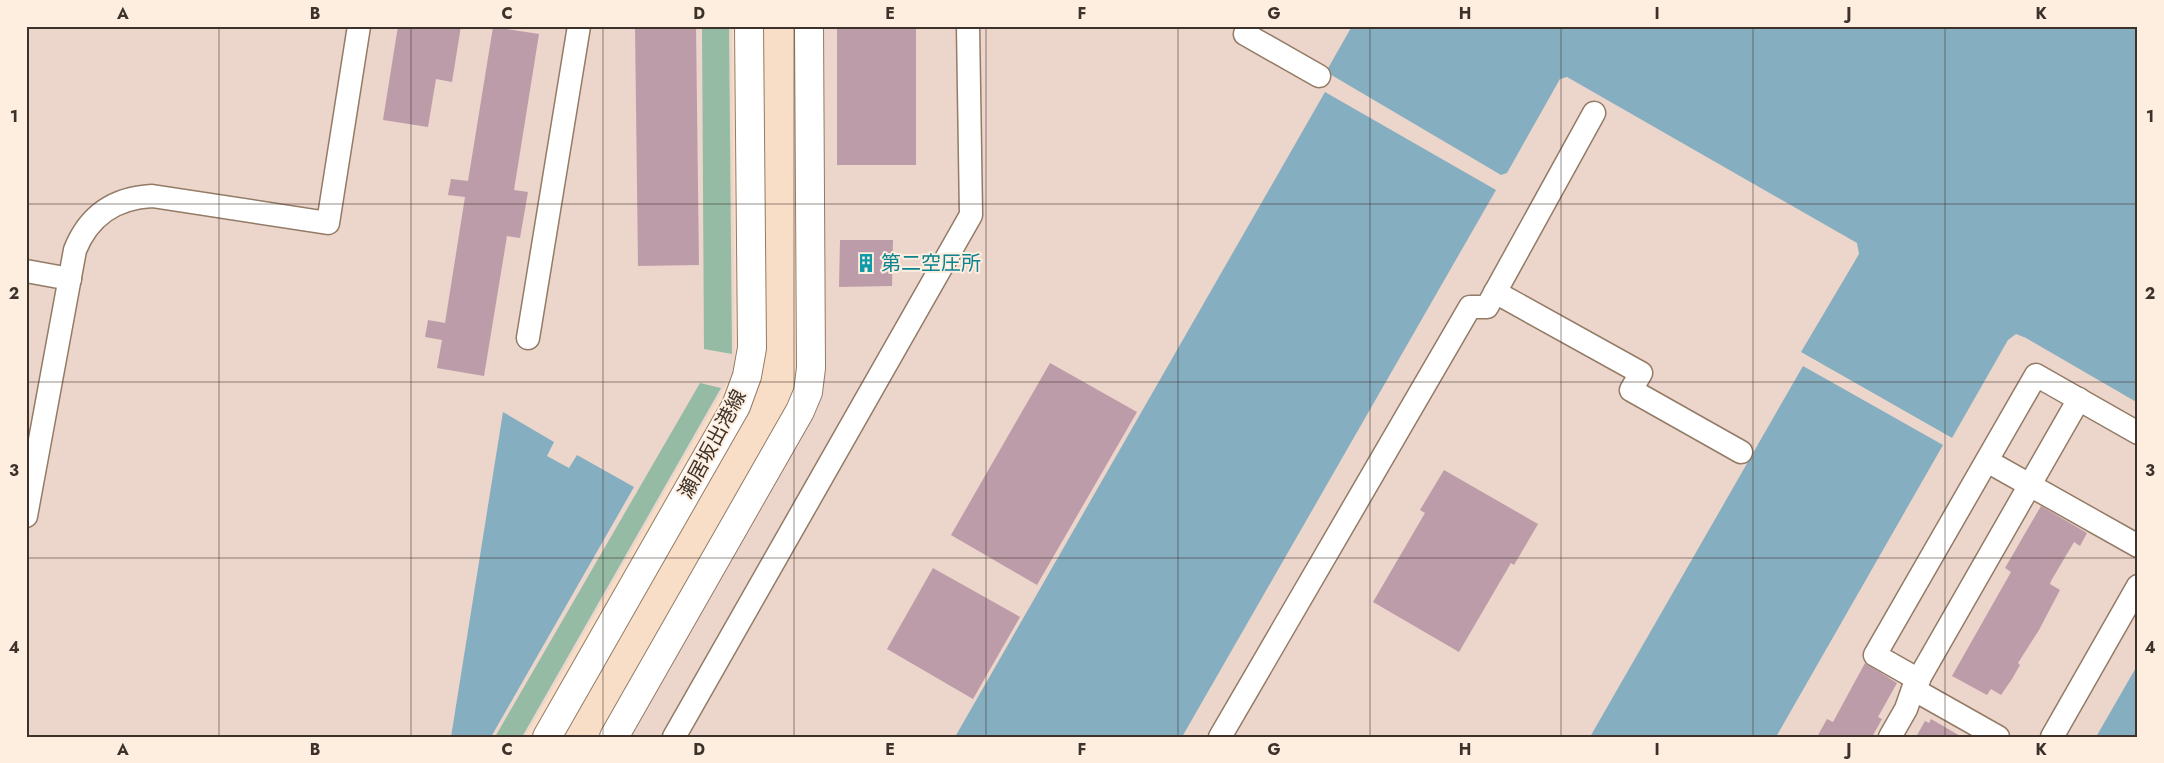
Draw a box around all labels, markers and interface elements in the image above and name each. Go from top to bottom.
text: A [116,2,129,25]
text: B [310,2,320,25]
text: C [501,2,513,25]
text: D [693,2,705,25]
text: E [885,2,895,25]
text: F [1078,2,1086,25]
text: G [1267,2,1281,25]
text: H [1459,2,1471,25]
text: I [1654,2,1660,25]
text: J [1843,2,1852,25]
text: K [2035,2,2047,25]
text: 1 [10,105,18,128]
text: 1 [2146,105,2154,128]
place label: 第二空圧所 [881,249,981,278]
building icon: 第二空圧所 [855,252,877,274]
text: 2 [9,282,19,305]
text: 2 [2145,282,2155,305]
street label: 瀬居坂出港線 [671,384,753,504]
text: 3 [9,459,19,482]
text: 3 [2145,459,2155,482]
text: 4 [8,636,20,659]
text: 4 [2144,636,2156,659]
text: A [116,738,129,761]
text: B [310,738,320,761]
text: C [501,738,513,761]
text: D [693,738,705,761]
text: E [885,738,895,761]
text: F [1078,738,1086,761]
text: G [1267,738,1281,761]
text: H [1459,738,1471,761]
text: I [1654,738,1660,761]
text: J [1843,738,1852,761]
text: K [2035,738,2047,761]

